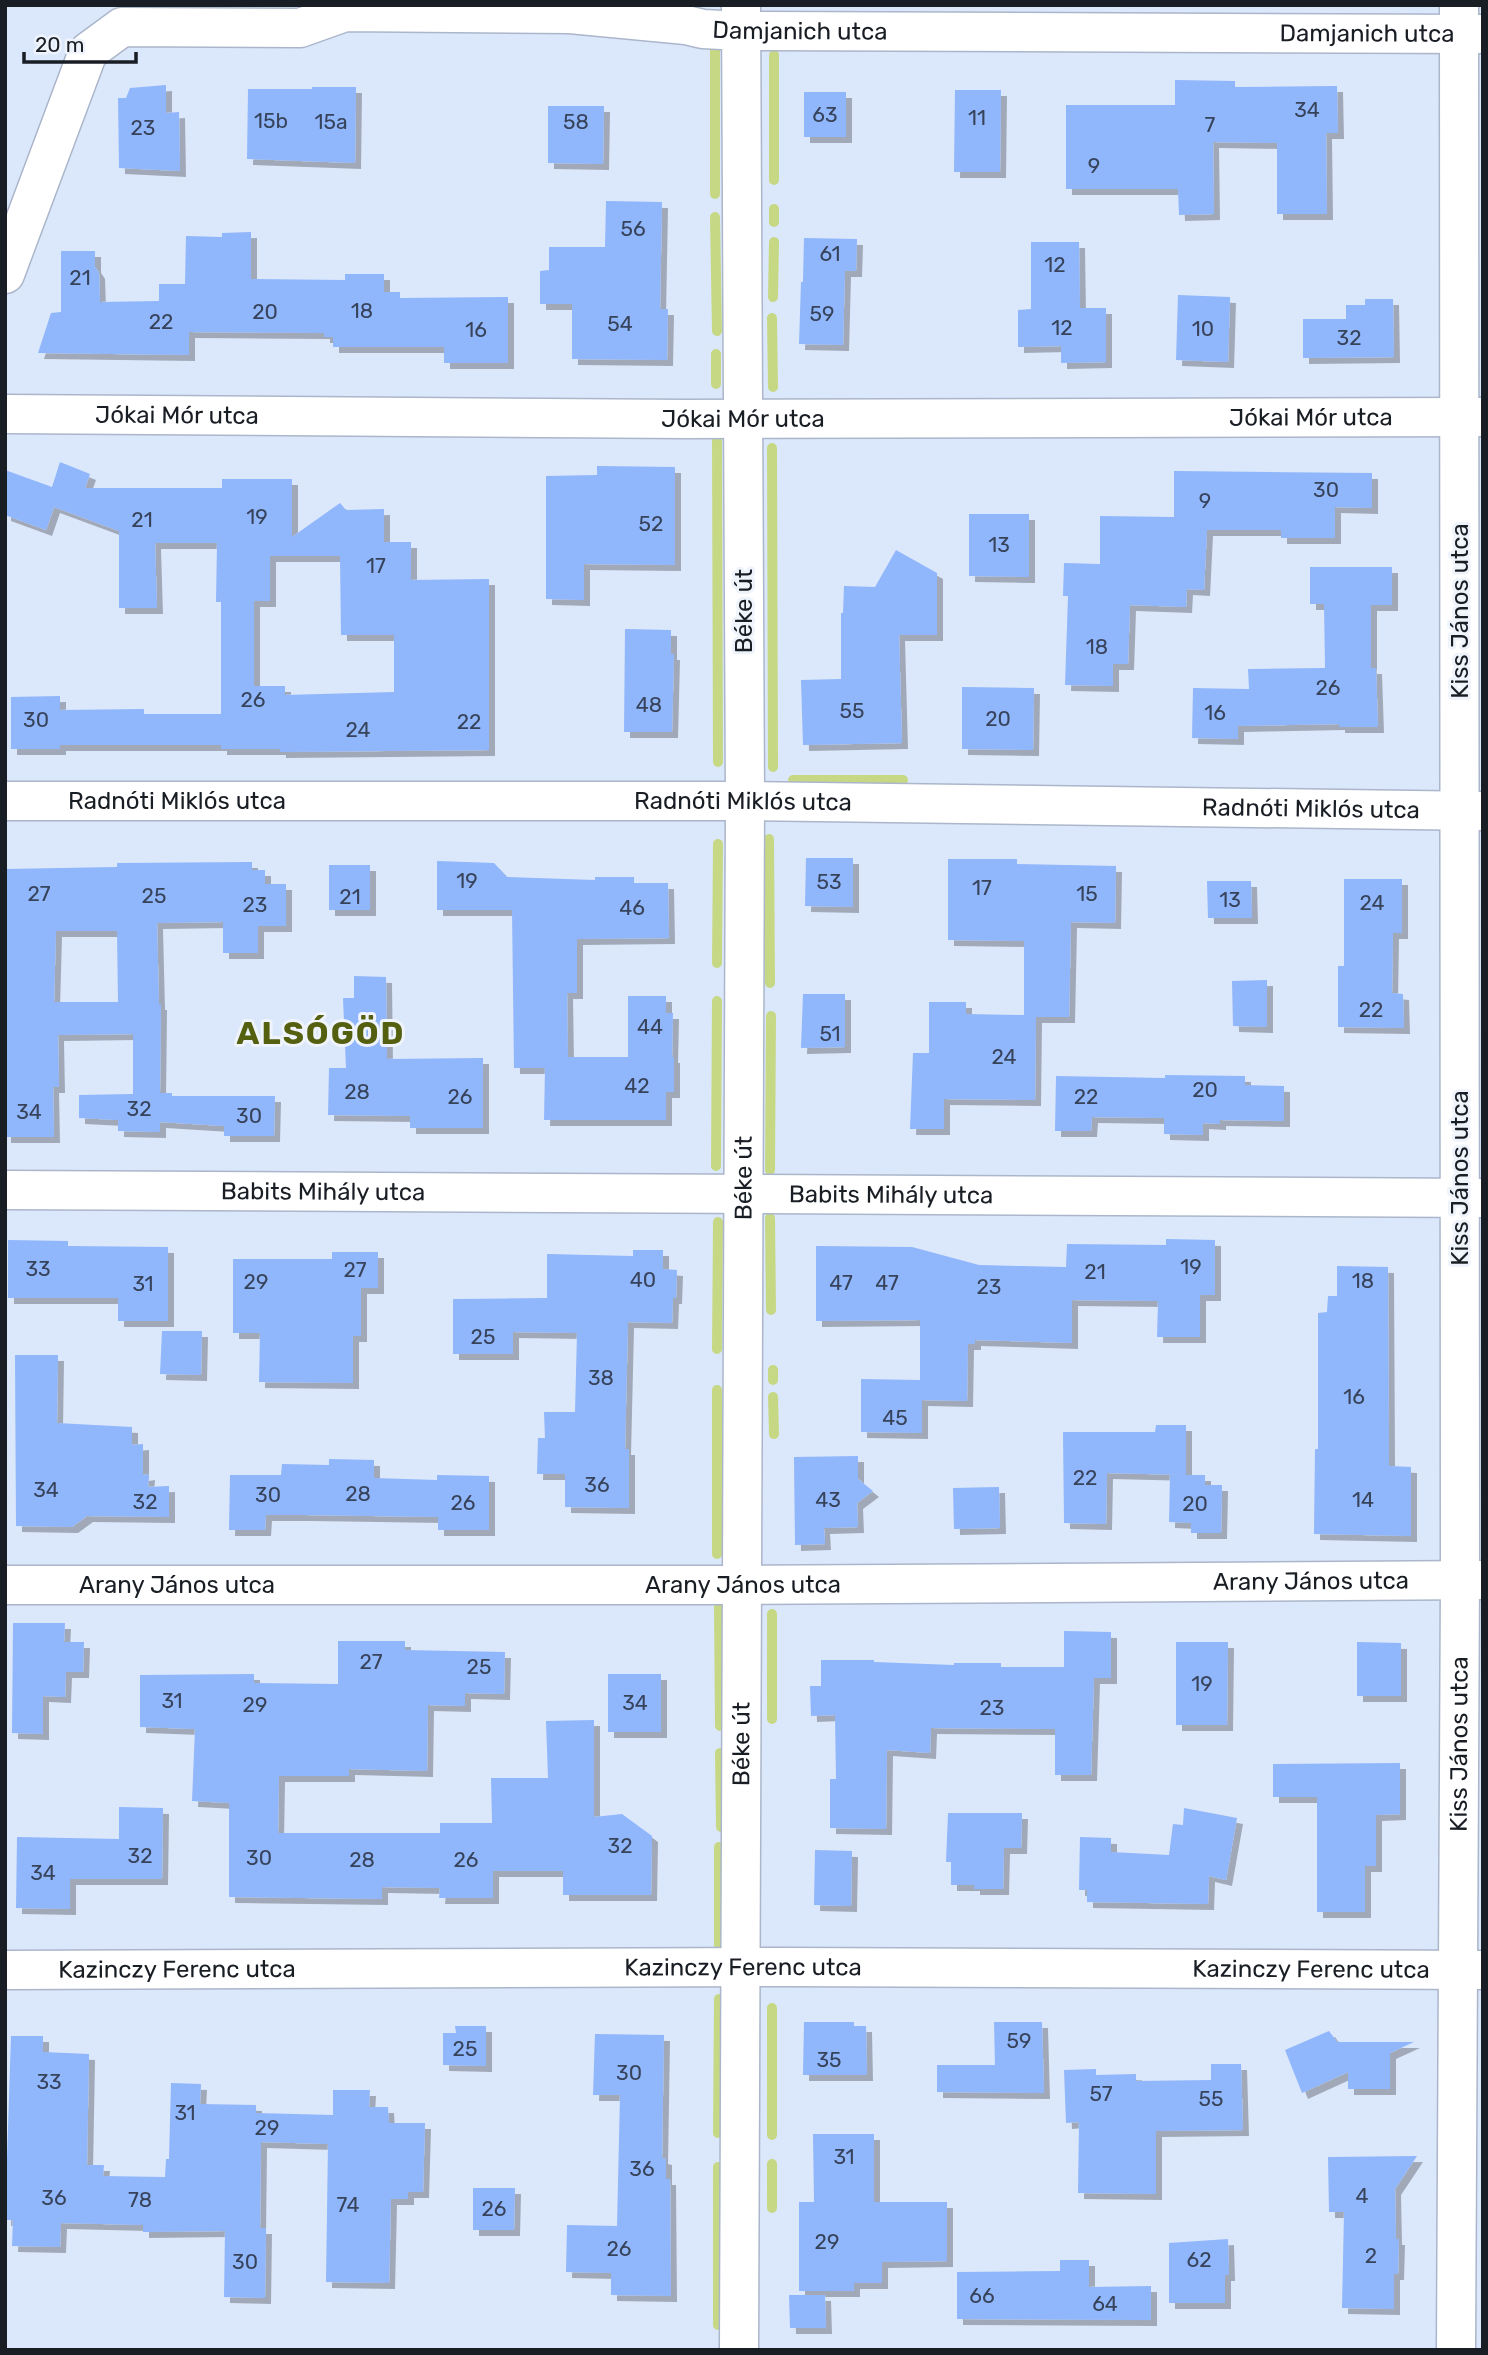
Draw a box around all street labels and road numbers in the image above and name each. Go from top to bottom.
street label: Damjanich utca [712,16,888,46]
street label: Damjanich utca [1279,19,1455,48]
street label: Jókai Mór utca [95,401,259,430]
street label: Jókai Mór utca [1229,403,1393,432]
street label: Jókai Mór utca [661,405,825,433]
street label: Kiss János utca [1446,523,1474,699]
street label: Béke út [730,569,758,653]
street label: Radnóti Miklós utca [68,787,286,815]
street label: Radnóti Miklós utca [634,787,852,816]
street label: Radnóti Miklós utca [1202,793,1420,824]
street label: Kiss János utca [1446,1090,1474,1266]
street label: Béke út [729,1136,758,1220]
street label: Babits Mihály utca [221,1177,425,1206]
street label: Babits Mihály utca [789,1180,993,1209]
street label: Arany János utca [1213,1566,1409,1596]
street label: Arany János utca [645,1570,841,1599]
street label: Arany János utca [79,1571,275,1599]
street label: Kiss János utca [1445,1656,1474,1832]
street label: Béke út [727,1702,756,1786]
street label: Kazinczy Ferenc utca [624,1953,862,1982]
street label: Kazinczy Ferenc utca [58,1955,296,1984]
street label: Kazinczy Ferenc utca [1192,1955,1430,1984]

